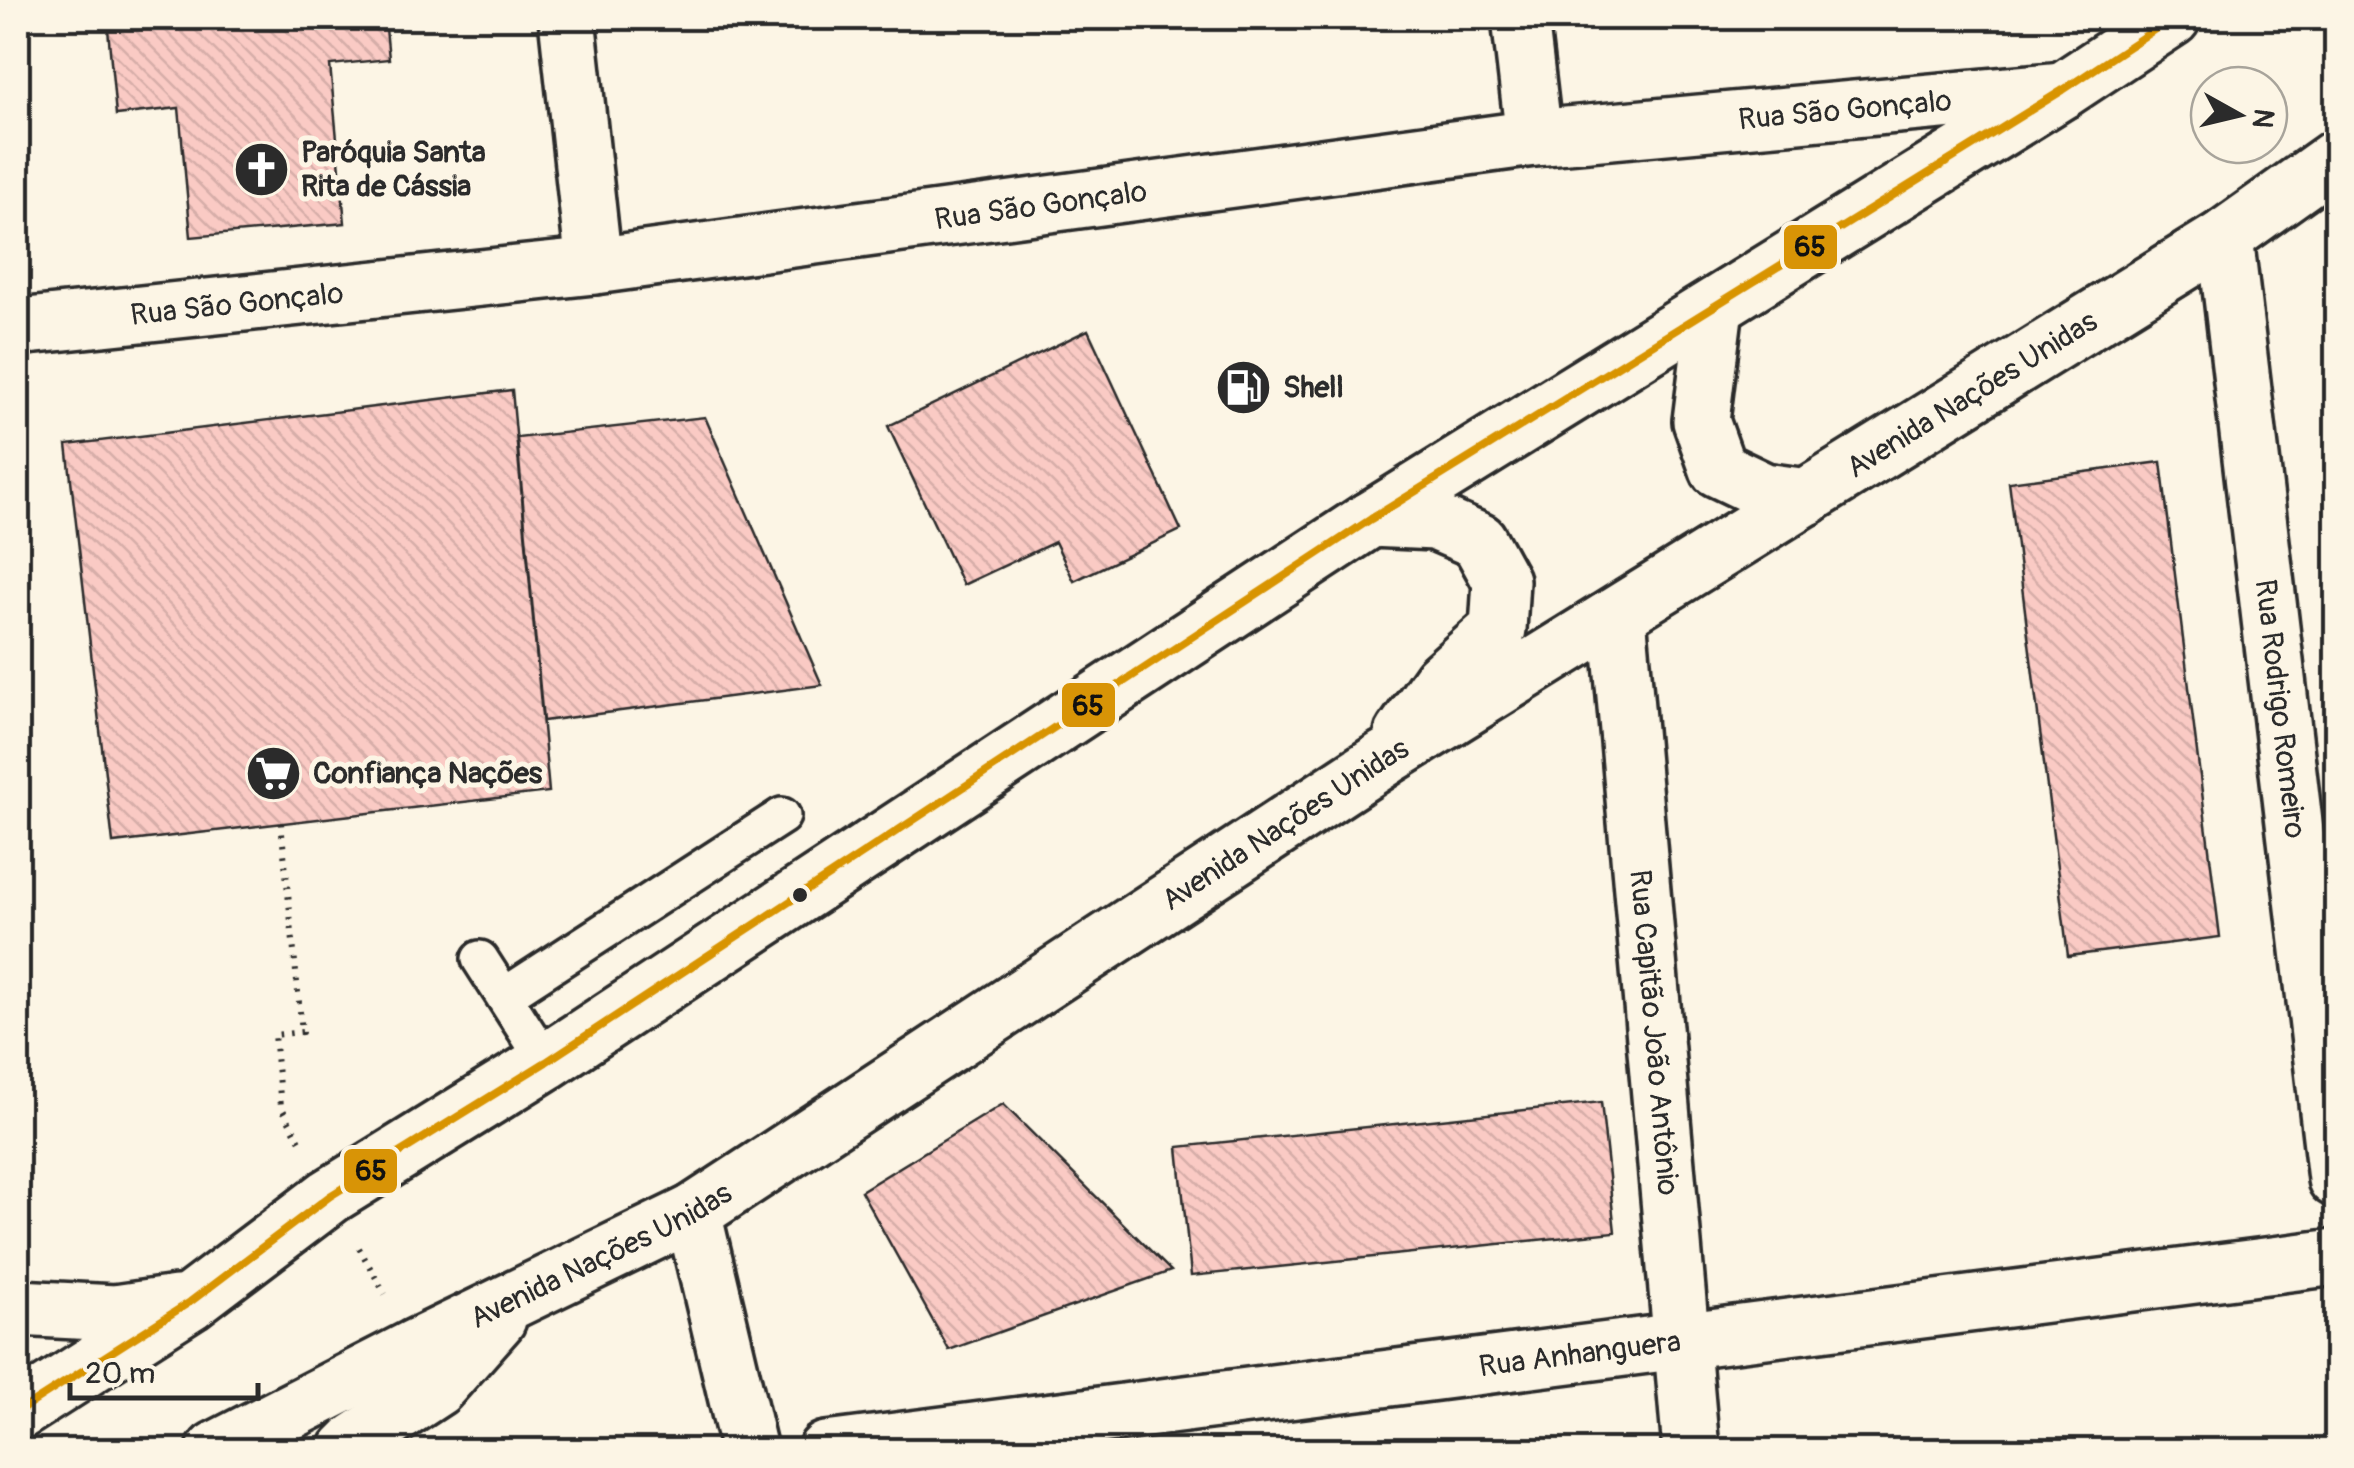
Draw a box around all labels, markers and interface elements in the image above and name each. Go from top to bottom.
north arrow [2189,65,2289,165]
street label: Rua São Gonçalo [1737,82,1953,138]
text: N [2244,106,2281,130]
place label: Paróquia Santa Rita de Cássia [301,134,486,205]
church icon: Paróquia Santa Rita de Cássia [232,139,292,199]
street label: Rua São Gonçalo [932,172,1149,238]
line badge: 65 [1782,223,1839,271]
text: 65 [1794,230,1826,265]
street label: Rua São Gonçalo [128,274,345,333]
street label: Avenida Nações Unidas [1839,303,2104,486]
fuel station icon: Shell [1214,357,1274,417]
place label: Shell [1283,369,1344,406]
street label: Rua Rodrigo Romeiro [2247,577,2314,840]
line badge: 65 [1060,681,1117,729]
text: 65 [1072,689,1104,724]
street label: Avenida Nações Unidas [1155,730,1416,919]
supermarket icon: Confiança Nações [244,743,304,803]
place label: Confiança Nações [313,755,543,792]
street label: Rua Capitão João Antônio [1622,868,1687,1197]
unlabelled marker [790,885,810,905]
line badge: 65 [342,1147,399,1195]
text: 65 [355,1154,387,1189]
street label: Avenida Nações Unidas [464,1174,739,1337]
street label: Rua Anhanguera [1477,1322,1683,1385]
scale bar [70,1338,258,1400]
text: 20 m [85,1355,155,1392]

